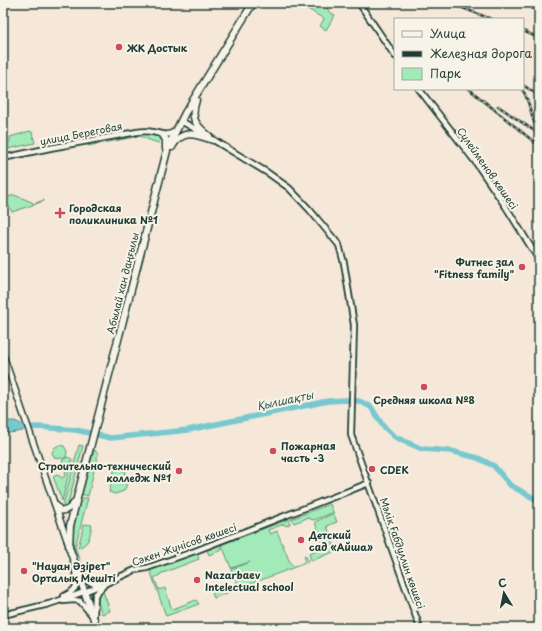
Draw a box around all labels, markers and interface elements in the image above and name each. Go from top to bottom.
legend [394,18,524,90]
text: Улица [430,24,466,42]
place label: ЖК Достык [126,40,188,55]
marker: ЖК Достык [114,42,124,52]
text: Железная дорога [430,44,533,62]
text: Парк [430,64,462,82]
street label: улица Береговая [39,118,123,148]
street label: Сүлейменов көшесі [454,124,522,212]
place label: Городская поликлиника №1 [69,200,158,227]
marker: Городская поликлиника №1 [54,207,66,219]
street label: Абылай хан даңғылы [102,231,142,335]
place label: Фитнес зал "Fitness family" [434,254,514,281]
marker: Фитнес зал "Fitness family" [517,262,527,272]
marker: Средняя школа №8 [419,382,429,392]
water label: Қылшақты [255,385,316,414]
place label: Средняя школа №8 [373,392,475,407]
place label: Пожарная часть -3 [281,438,336,465]
marker: Пожарная часть -3 [268,446,278,456]
place label: Строительно-технический колледж №1 [38,458,171,485]
place label: CDEK [380,462,410,477]
marker: CDEK [367,464,377,474]
marker: Строительно-технический колледж №1 [174,466,184,476]
street label: Мәлік Ғабдуллин көшесі [377,495,429,611]
street label: Сәкен Жүнісов көшесі [130,519,239,569]
place label: Детский сад «Айша» [308,527,373,554]
marker: Детский сад «Айша» [296,535,306,545]
place label: "Науан Әзірет" Орталық Мешіті [32,558,116,585]
marker: "Науан Әзірет" Орталық Мешіті [19,566,29,576]
place label: Nazarbaev Intelectual school [205,567,294,594]
north arrow [484,573,524,613]
text: С [497,574,508,592]
marker: Nazarbaev Intelectual school [192,575,202,585]

